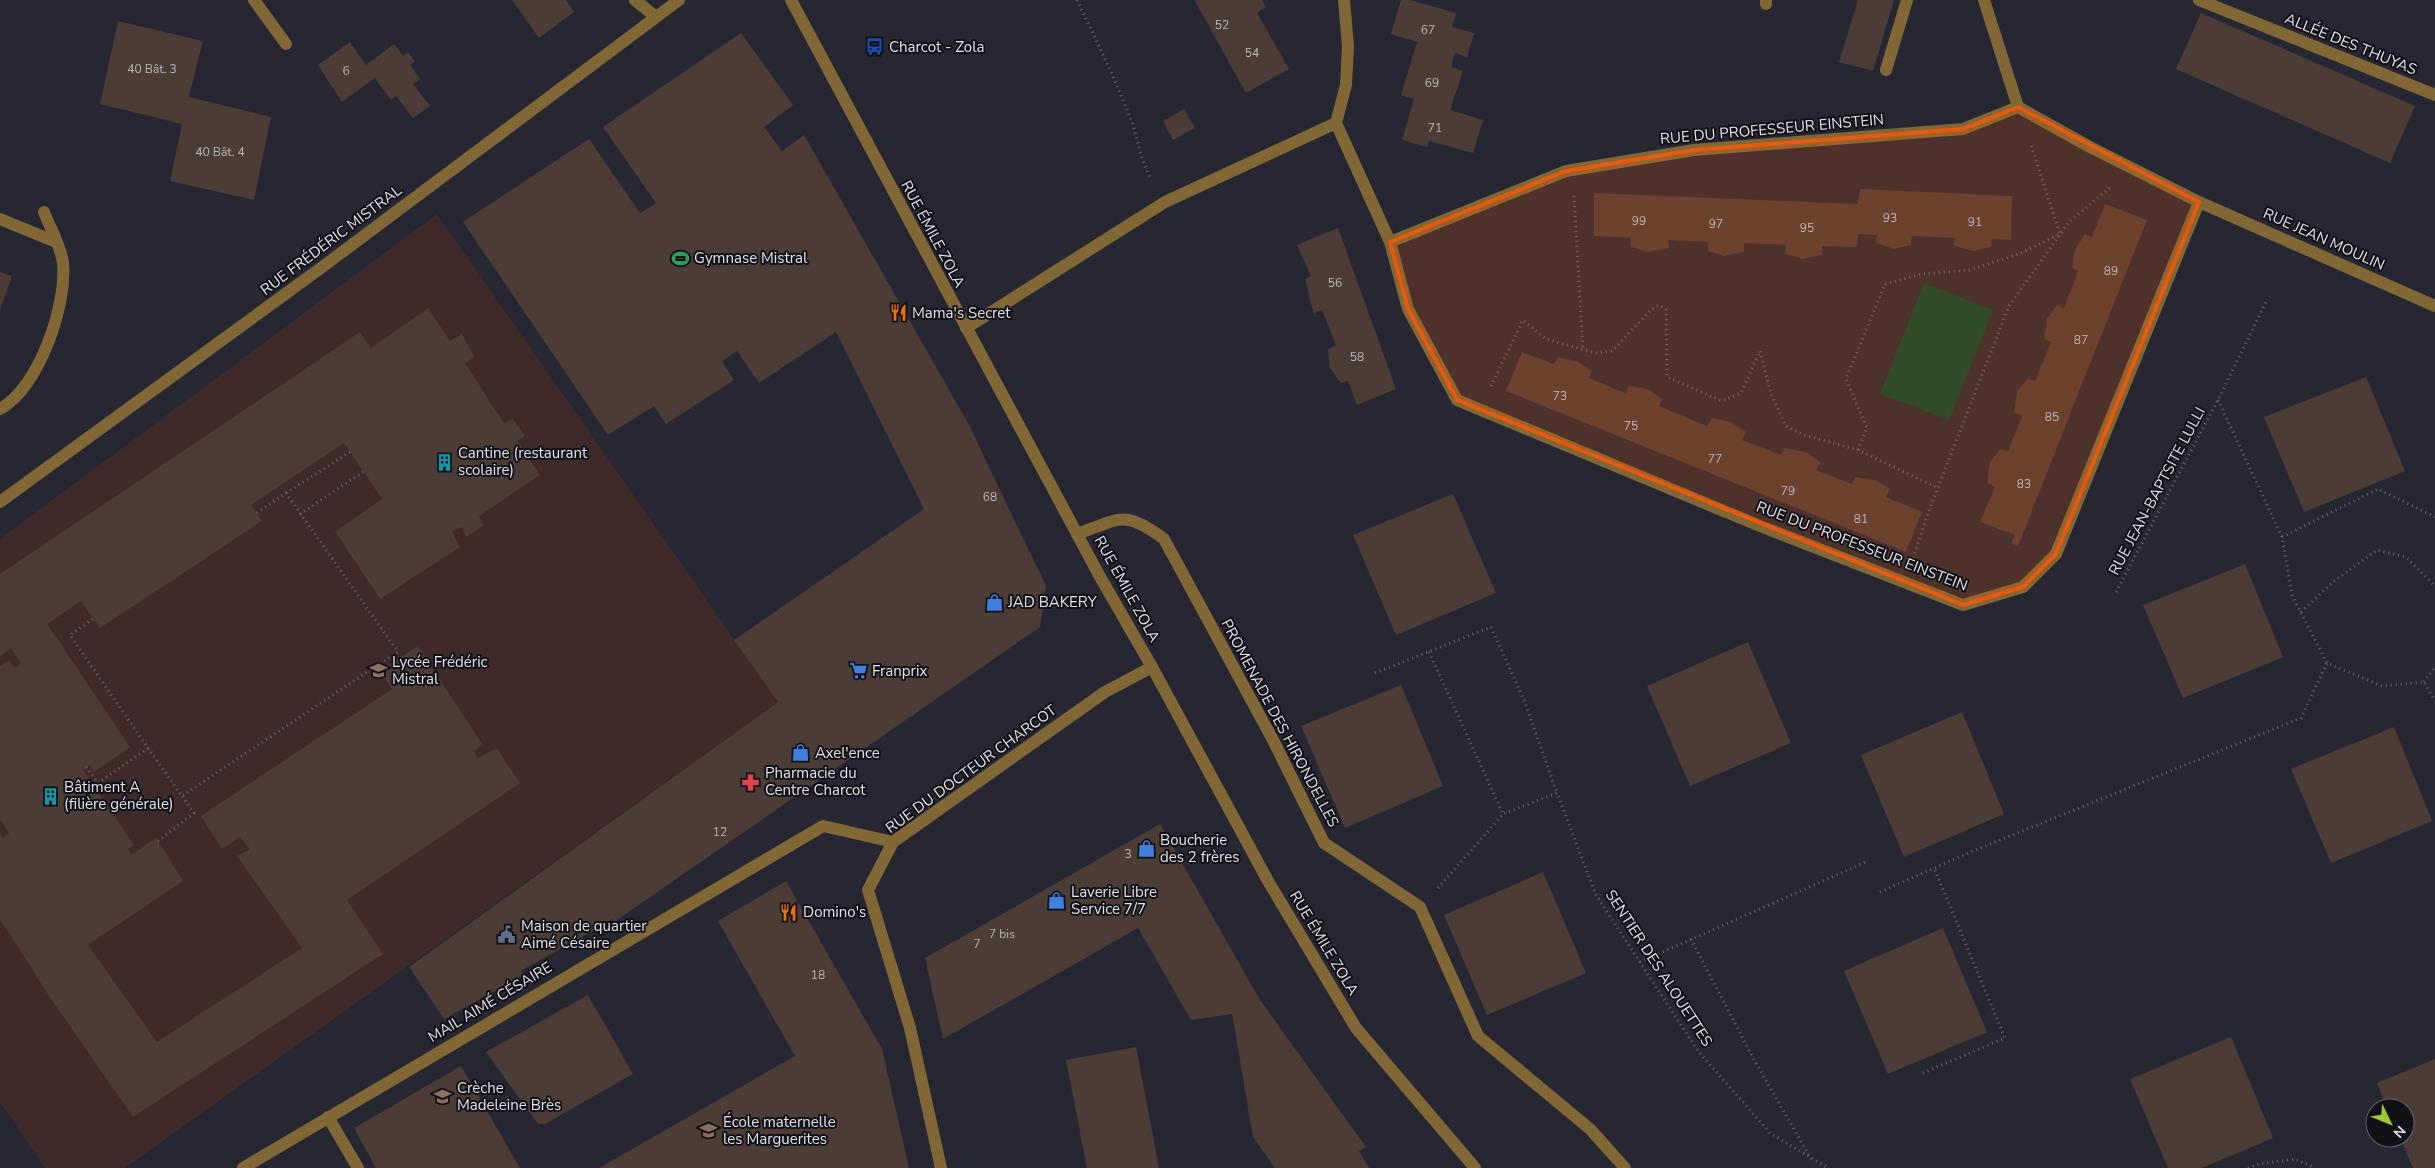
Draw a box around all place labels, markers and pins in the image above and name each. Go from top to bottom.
bus stop icon: Charcot - Zola [865,37,885,57]
place label: Charcot - Zola [889,37,985,57]
sports icon: Gymnase Mistral [670,248,690,268]
place label: Gymnase Mistral [694,248,808,268]
restaurant icon: Mama's Secret [888,303,908,323]
place label: Mama's Secret [912,303,1011,323]
place label: Cantine (restaurant scolaire) [458,443,588,480]
building icon: Cantine (restaurant scolaire) [434,452,454,472]
shop icon: JAD BAKERY [984,592,1004,612]
place label: JAD BAKERY [1007,592,1098,612]
place label: Lycée Frédéric Mistral [392,652,488,689]
school or university icon: Lycée Frédéric Mistral [368,661,388,681]
supermarket icon: Franprix [848,661,868,681]
place label: Franprix [872,661,927,681]
shop icon: Axel'ence [791,743,811,763]
place label: Axel'ence [815,743,880,763]
place label: Pharmacie du Centre Charcot [765,763,866,800]
pharmacy icon: Pharmacie du Centre Charcot [741,772,761,792]
place label: Bâtiment A (filière générale) [64,777,174,814]
building icon: Bâtiment A (filière générale) [40,786,60,806]
place label: Boucherie des 2 frères [1160,830,1239,867]
shop icon: Boucherie des 2 frères [1136,839,1156,859]
place label: Laverie Libre Service 7/7 [1071,882,1157,919]
shop icon: Laverie Libre Service 7/7 [1047,891,1067,911]
restaurant icon: Domino's [779,902,799,922]
place label: Domino's [803,902,866,922]
place label: Maison de quartier Aimé Césaire [521,916,647,953]
public building icon: Maison de quartier Aimé Césaire [497,925,517,945]
place label: Crèche Madeleine Brès [457,1078,561,1115]
school or university icon: Crèche Madeleine Brès [433,1087,453,1107]
place label: École maternelle les Marguerites [723,1112,836,1149]
school or university icon: École maternelle les Marguerites [699,1121,719,1141]

